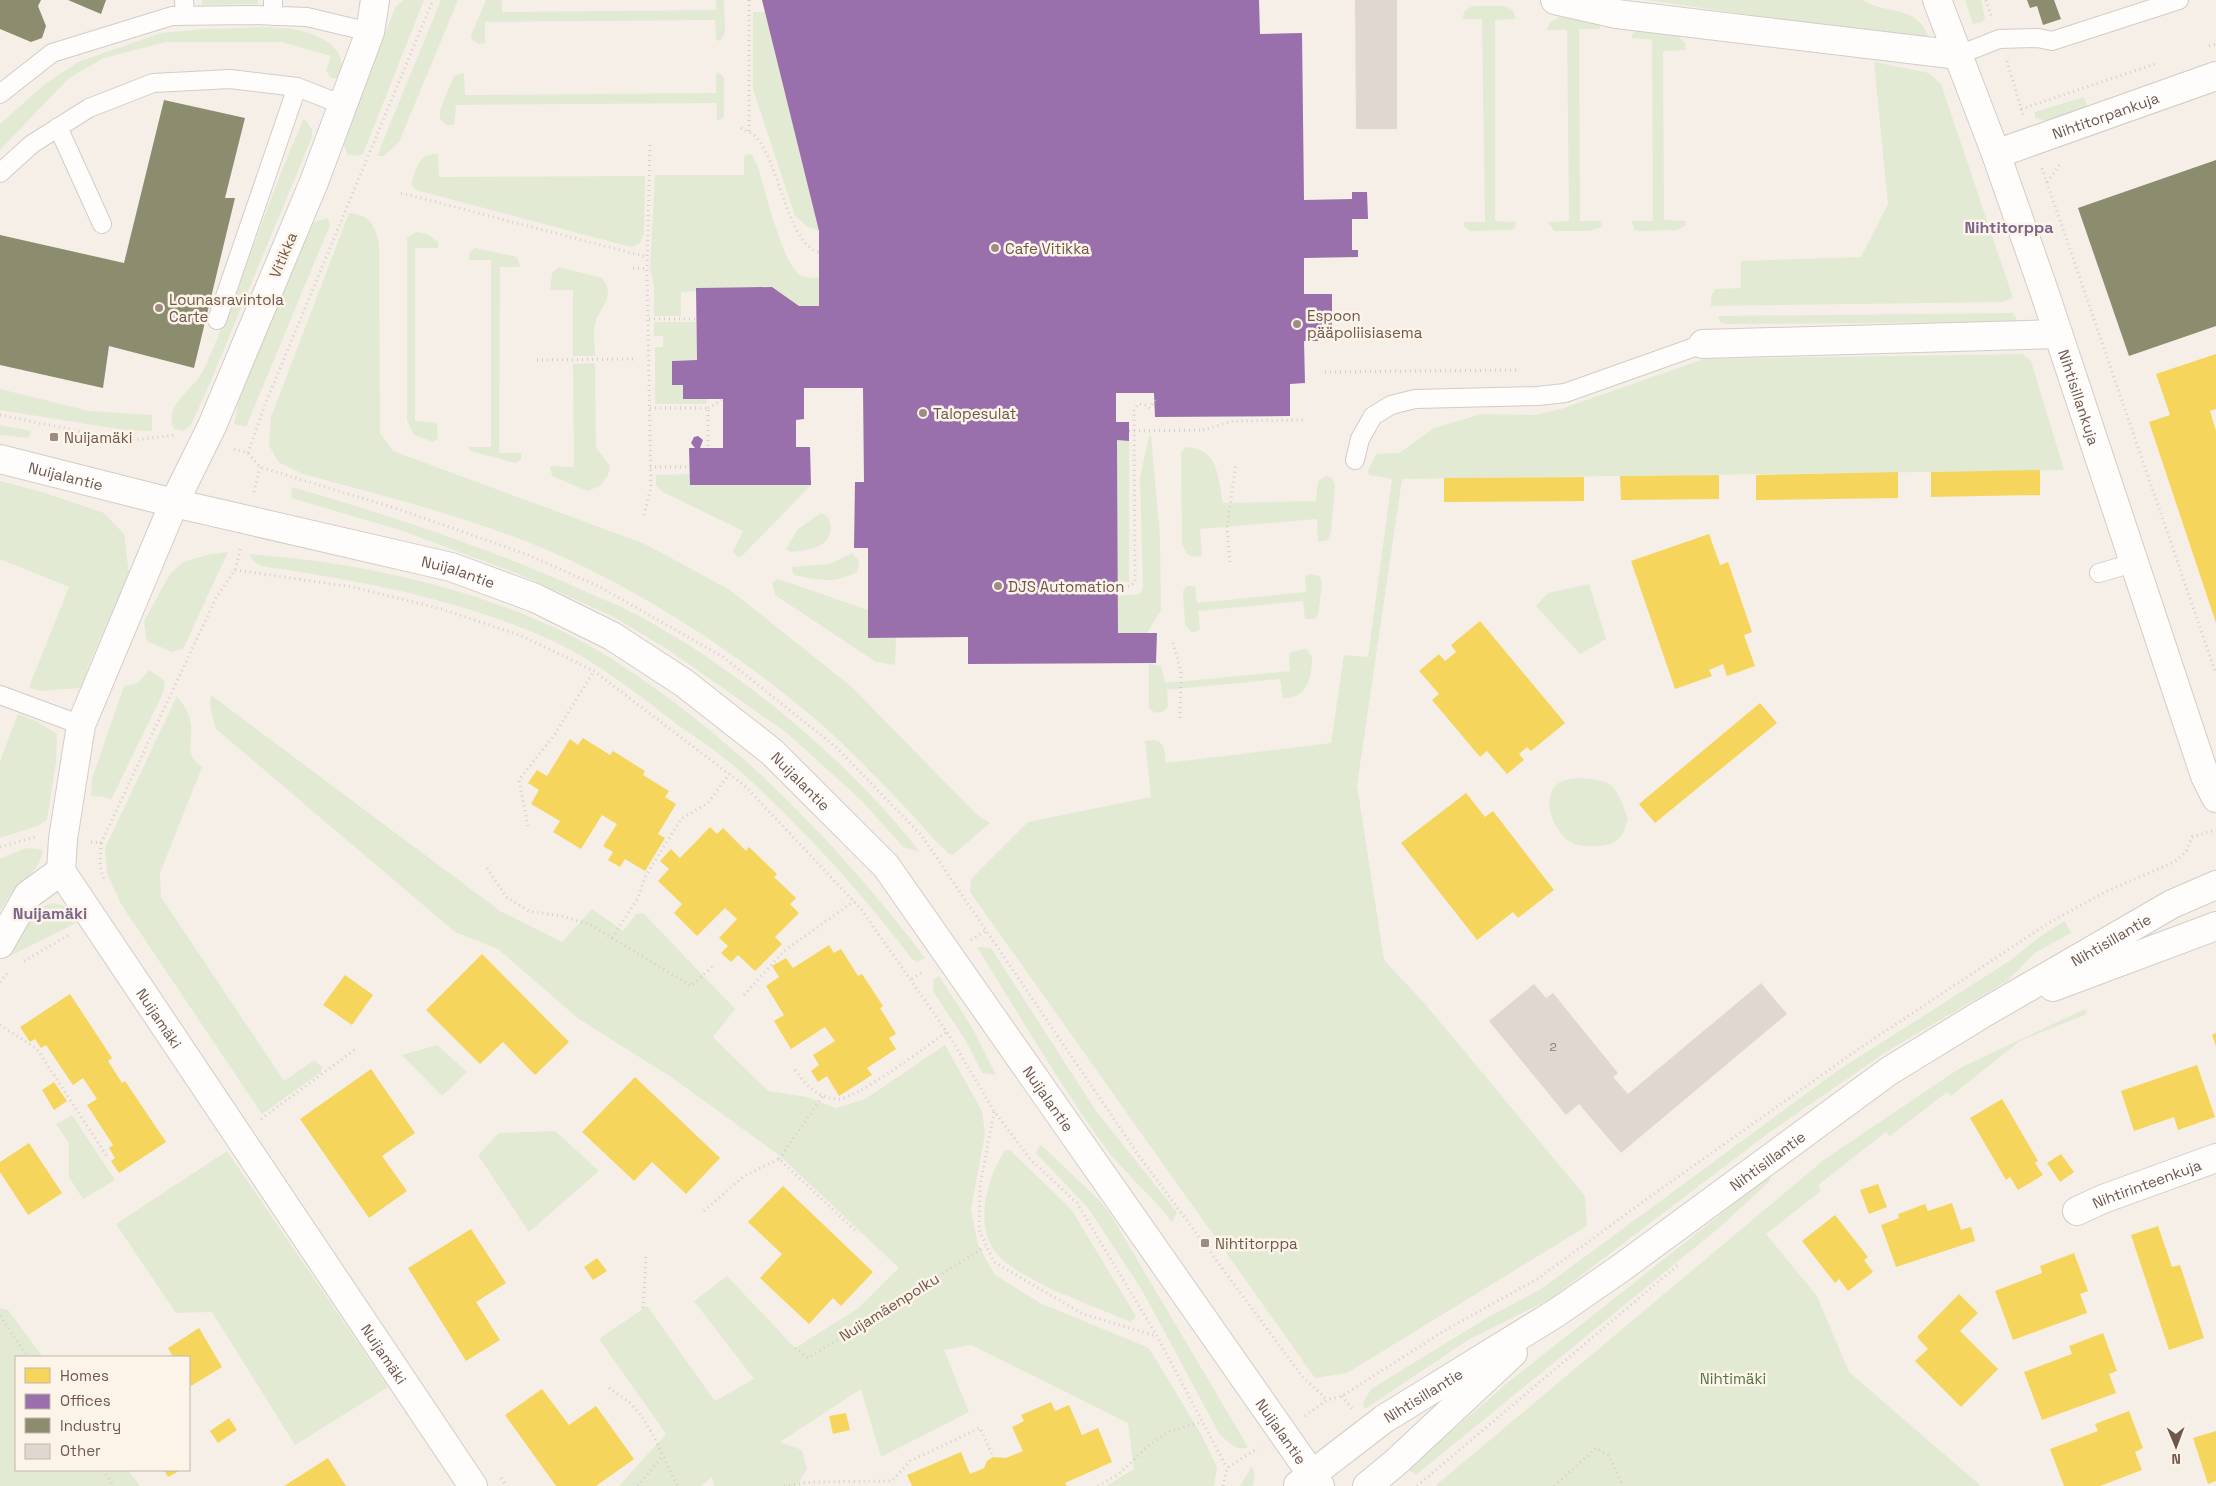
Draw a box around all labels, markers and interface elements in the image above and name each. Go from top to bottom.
street label: Nihtitorpankuja [2049,87,2162,143]
district label: Nihtitorppa [1965,217,2053,238]
street label: Vitikka [265,229,301,281]
place label: Cafe Vitikka [1005,239,1090,258]
marker: Cafe Vitikka [989,242,1001,254]
place label: Lounasravintola Carte [169,290,284,326]
marker: Lounasravintola Carte [153,302,165,314]
place label: Espoon pääpoliisiasema [1307,306,1423,342]
marker: Espoon pääpoliisiasema [1291,318,1303,330]
street label: Nihtisillankuja [2055,347,2104,448]
place label: Talopesulat [933,404,1017,423]
marker: Talopesulat [917,407,929,419]
place label: Nuijamäki [64,428,132,447]
marker: Nuijamäki [48,431,60,443]
street label: Nuijalantie [27,457,105,494]
street label: Nuijalantie [420,551,498,592]
place label: DJS Automation [1008,577,1124,596]
marker: DJS Automation [992,580,1004,592]
street label: Nuijalantie [767,747,835,815]
district label: Nuijamäki [13,903,87,924]
street label: Nihtisillantie [2067,909,2154,970]
street label: Nuijamäki [133,984,186,1052]
house number: 2 [1549,1039,1557,1055]
street label: Nuijalantie [1019,1062,1078,1135]
street label: Nihtisillantie [1726,1126,1809,1195]
street label: Nihtirinteenkuja [2089,1155,2204,1212]
place label: Nihtitorppa [1215,1234,1298,1253]
marker: Nihtitorppa [1199,1237,1211,1249]
street label: Nuijamäenpolku [835,1269,943,1345]
street label: Nuijamäki [357,1320,411,1387]
legend [15,1356,190,1471]
street label: Nihtisillantie [1380,1363,1466,1427]
text: Homes [60,1366,109,1385]
park label: Nihtimäki [1700,1369,1766,1388]
text: Offices [60,1391,111,1410]
street label: Nuijalantie [1252,1395,1311,1468]
text: Industry [60,1416,121,1435]
north arrow [2151,1421,2201,1471]
text: Other [60,1441,101,1460]
text: N [2171,1450,2181,1468]

